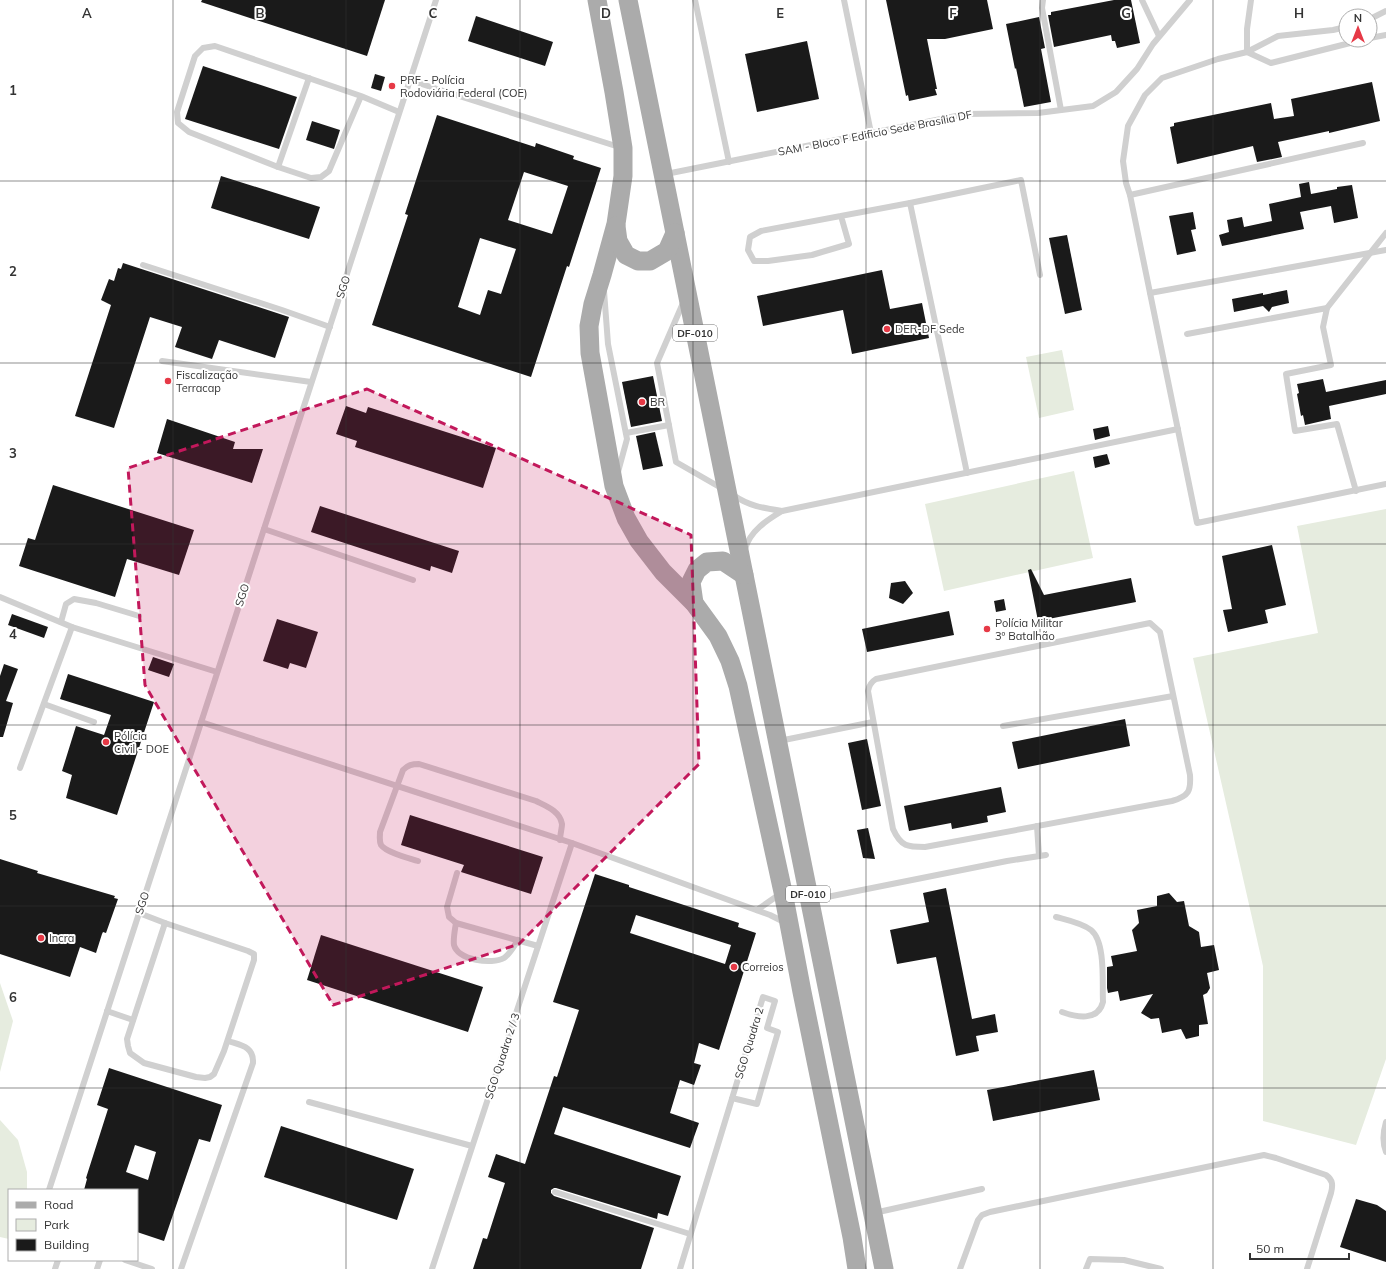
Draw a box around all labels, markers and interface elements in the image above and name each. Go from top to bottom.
text: A [82,5,92,21]
text: B [256,5,265,21]
text: C [429,5,438,21]
text: D [601,5,611,21]
text: E [776,5,784,21]
text: F [949,5,957,21]
text: G [1121,5,1131,21]
text: H [1294,5,1304,21]
north arrow [1338,8,1378,48]
text: N [1354,11,1362,25]
place label: PRF - Polícia Rodoviária Federal (COE) [400,73,527,100]
marker: PRF - Polícia Rodoviária Federal (COE) [387,81,397,91]
text: 1 [9,82,17,98]
street label: SAM - Bloco F Edificio Sede Brasília DF [777,107,973,159]
text: 2 [9,263,17,279]
street label: SGO [333,274,353,300]
place label: DER-DF Sede [895,322,965,336]
marker: DER-DF Sede [882,324,892,334]
road number: DF-010 [673,325,717,341]
place label: Fiscalização Terracap [176,368,238,395]
marker: Fiscalização Terracap [163,376,173,386]
place label: BR [650,395,665,409]
marker: BR [637,397,647,407]
text: 3 [9,445,17,461]
street label: SGO [232,582,252,608]
place label: Polícia Militar 3º Batalhão [995,616,1063,643]
marker: Polícia Militar 3º Batalhão [982,624,992,634]
text: 4 [9,626,17,642]
place label: Pólícia Civil - DOE [114,729,169,756]
marker: Pólícia Civil - DOE [101,737,111,747]
text: 5 [9,807,17,823]
road number: DF-010 [786,886,830,902]
street label: SGO [132,890,152,916]
place label: Incra [49,931,74,945]
marker: Incra [36,933,46,943]
place label: Correios [742,960,784,974]
marker: Correios [729,962,739,972]
text: 6 [9,989,17,1005]
street label: SGO Quadra 2 [731,1005,767,1081]
street label: SGO Quadra 2 / 3 [481,1011,523,1101]
legend [8,1189,138,1261]
text: Road [44,1197,73,1212]
text: Park [44,1217,70,1232]
scale bar [1250,1235,1349,1261]
text: Building [44,1237,89,1252]
text: 50 m [1256,1241,1284,1256]

